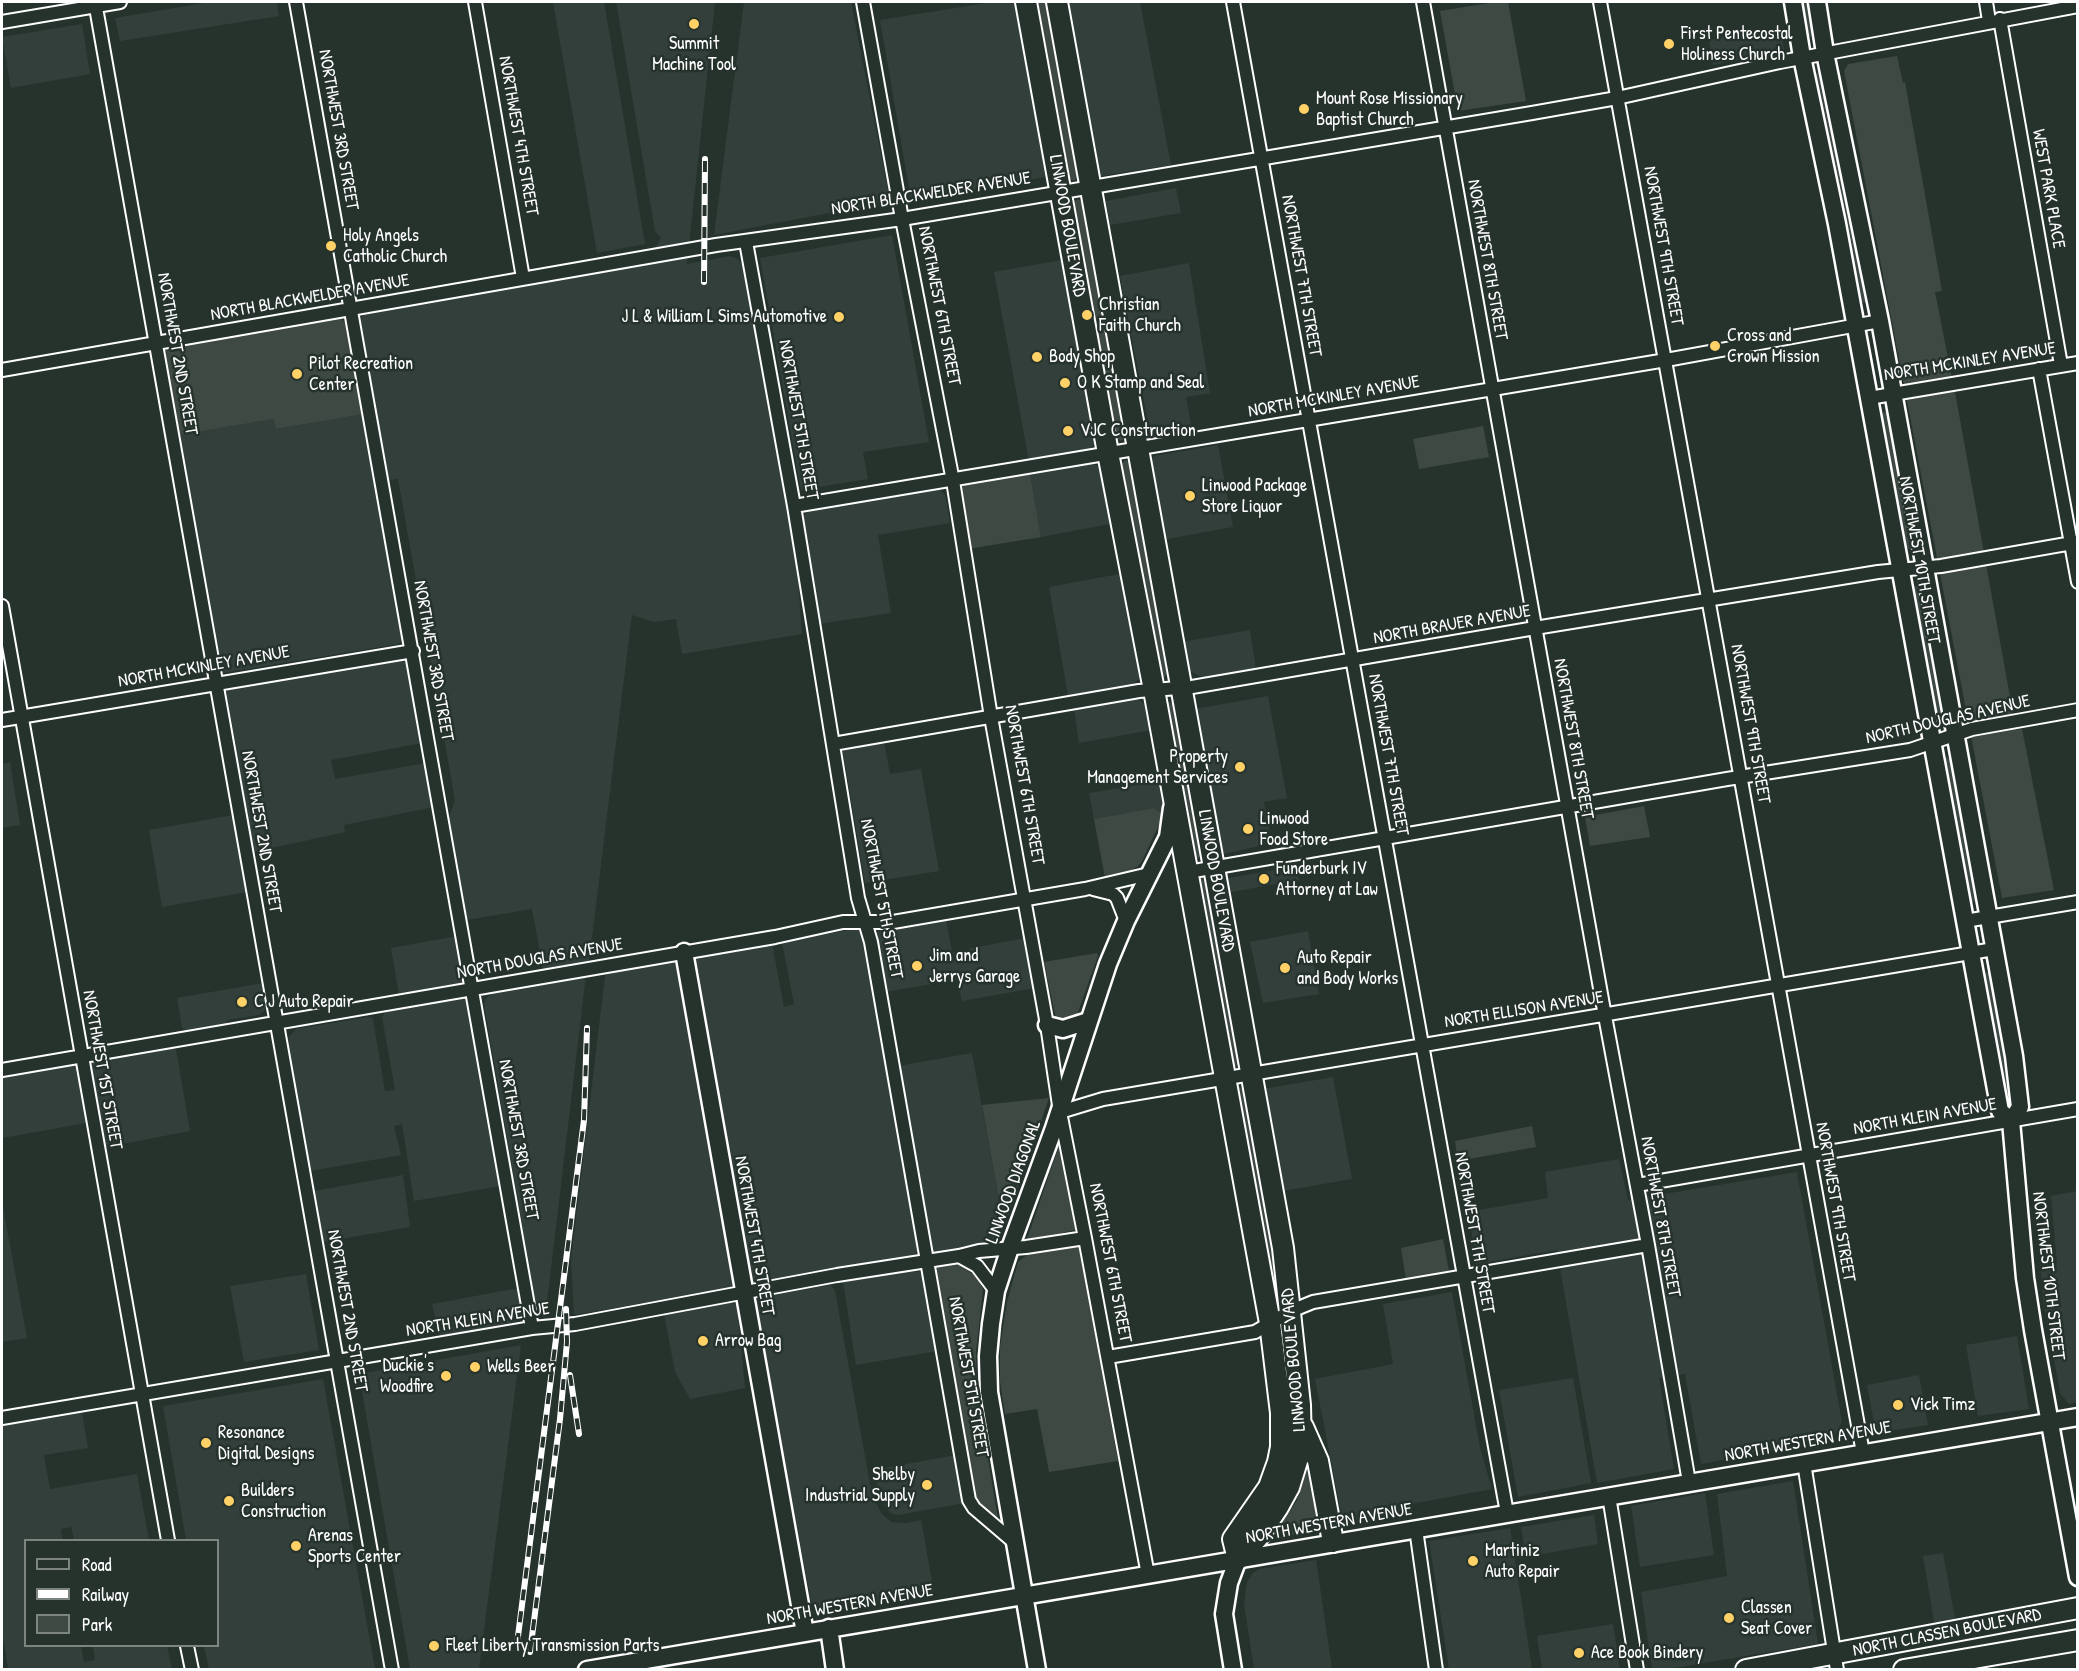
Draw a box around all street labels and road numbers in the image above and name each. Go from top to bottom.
street label: NORTHWEST 3RD STREET [313,48,363,212]
street label: NORTHWEST 4TH STREET [493,55,543,217]
street label: WEST PARK PLACE [2027,128,2069,250]
street label: LINWOOD BOULEVARD [1044,153,1090,299]
street label: NORTHWEST 9TH STREET [1638,165,1688,327]
street label: NORTH BLACKWELDER AVENUE [830,168,1032,220]
street label: NORTHWEST 8TH STREET [1462,178,1512,342]
street label: NORTHWEST 7TH STREET [1276,194,1326,358]
street label: NORTHWEST 6TH STREET [913,225,965,387]
street label: NORTH BLACKWELDER AVENUE [209,270,411,326]
street label: NORTHWEST 2ND STREET [152,271,202,437]
street label: NORTHWEST 5TH STREET [773,338,823,502]
street label: NORTH MCKINLEY AVENUE [1883,338,2057,386]
street label: NORTH MCKINLEY AVENUE [1247,371,1421,423]
street label: NORTHWEST 10TH STREET [1894,475,1944,645]
street label: NORTHWEST 3RD STREET [408,579,458,743]
street label: NORTH BRAUER AVENUE [1372,601,1532,649]
street label: NORTH MCKINLEY AVENUE [117,641,291,693]
street label: NORTHWEST 9TH STREET [1725,643,1775,805]
street label: NORTHWEST 8TH STREET [1548,657,1598,821]
street label: NORTHWEST 7TH STREET [1363,673,1413,837]
street label: NORTH DOUGLAS AVENUE [1864,691,2032,749]
street label: NORTHWEST 6TH STREET [999,703,1049,867]
street label: NORTHWEST 2ND STREET [236,749,286,915]
street label: LINWOOD BOULEVARD [1193,808,1239,954]
street label: NORTHWEST 5TH STREET [855,817,907,981]
street label: NORTH DOUGLAS AVENUE [455,934,625,984]
street label: NORTH ELLISON AVENUE [1443,987,1605,1033]
street label: NORTHWEST 1ST STREET [77,989,127,1151]
street label: NORTHWEST 3RD STREET [493,1058,543,1222]
street label: NORTH KLEIN AVENUE [1852,1094,1998,1140]
street label: LINWOOD DIAGONAL [982,1117,1046,1247]
street label: NORTHWEST 9TH STREET [1810,1121,1860,1283]
street label: NORTHWEST 8TH STREET [1635,1135,1685,1299]
street label: NORTHWEST 7TH STREET [1449,1151,1499,1315]
street label: NORTHWEST 4TH STREET [729,1155,779,1317]
street label: NORTHWEST 6TH STREET [1084,1182,1136,1344]
street label: NORTHWEST 10TH STREET [2027,1191,2069,1361]
street label: NORTHWEST 2ND STREET [322,1228,372,1394]
street label: LINWOOD BOULEVARD [1277,1288,1311,1432]
street label: NORTHWEST 5TH STREET [943,1295,993,1459]
street label: NORTH KLEIN AVENUE [405,1298,551,1342]
street label: NORTH WESTERN AVENUE [1723,1417,1893,1467]
street label: NORTH WESTERN AVENUE [1244,1499,1414,1549]
street label: NORTH WESTERN AVENUE [765,1580,935,1630]
street label: NORTH CLASSEN BOULEVARD [1851,1604,2043,1662]

